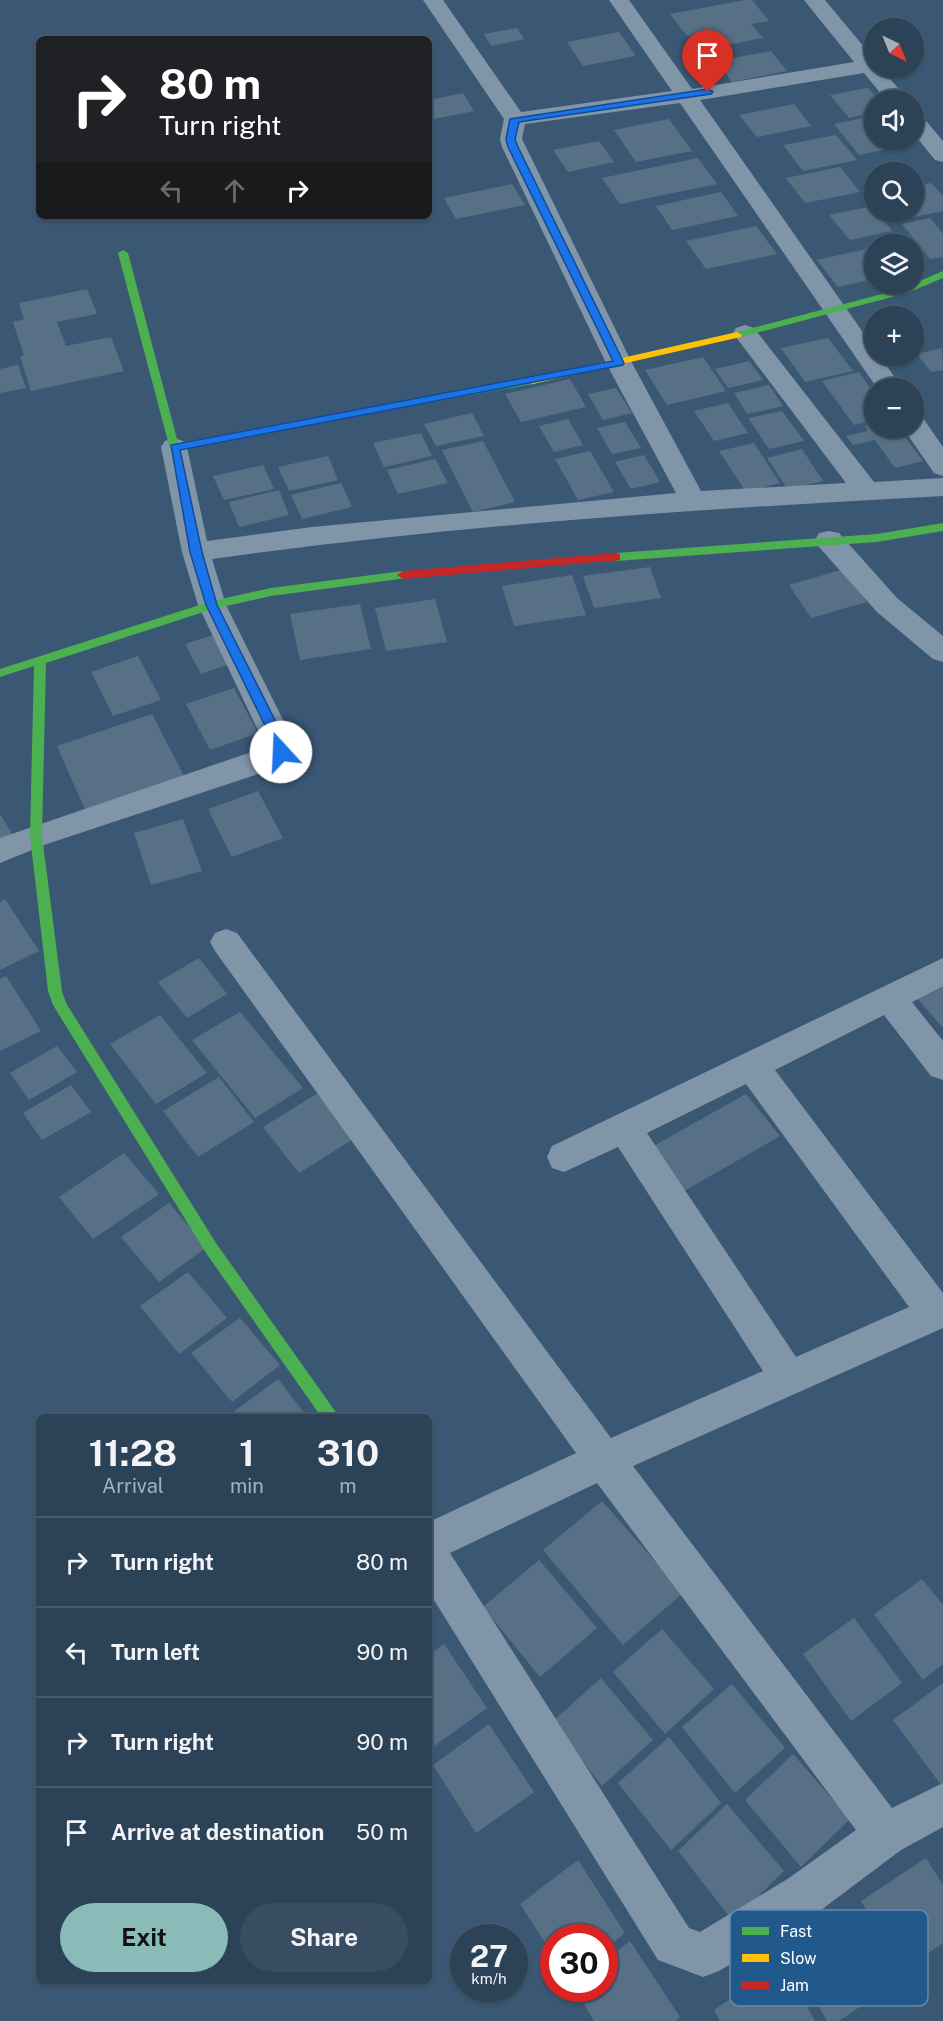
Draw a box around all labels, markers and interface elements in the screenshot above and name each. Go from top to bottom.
north arrow [864,18,924,78]
map controls [864,18,924,438]
pin [682,30,733,92]
icon: arrive [691,39,724,72]
text: 80 m [159,59,261,108]
icon: right [60,60,138,138]
button: sound [864,90,924,150]
text: Turn right [159,109,282,141]
button: search [864,162,924,222]
icon: left [155,174,188,207]
icon: ahead [218,174,251,207]
icon: right [281,174,314,207]
button: layers [864,234,924,294]
button: + [864,306,924,366]
button: − [864,378,924,438]
position arrow [249,720,313,784]
text: 11:28 [89,1432,177,1474]
text: 1 [239,1432,255,1474]
text: 310 [317,1432,379,1474]
text: Arrival [102,1474,164,1498]
text: min [230,1474,264,1498]
text: m [339,1474,357,1498]
icon: right [60,1546,93,1579]
text: Turn right [111,1549,214,1575]
text: 80 m [356,1549,408,1575]
icon: left [60,1636,93,1669]
text: Turn left [111,1639,200,1665]
text: 90 m [357,1639,408,1665]
icon: right [60,1726,93,1759]
text: Turn right [111,1729,214,1755]
text: 90 m [357,1729,408,1755]
icon: arrive [60,1816,93,1849]
text: Arrive at destination [111,1819,324,1845]
text: 50 m [356,1819,408,1845]
button: Exit [60,1903,228,1972]
button: Share [240,1903,408,1972]
legend [730,1910,928,2006]
text: Fast [780,1922,812,1941]
speed limit sign: 30 [540,1924,618,2002]
text: 27 [470,1938,508,1974]
text: Slow [780,1949,817,1968]
text: km/h [471,1970,507,1987]
text: Jam [780,1976,809,1995]

